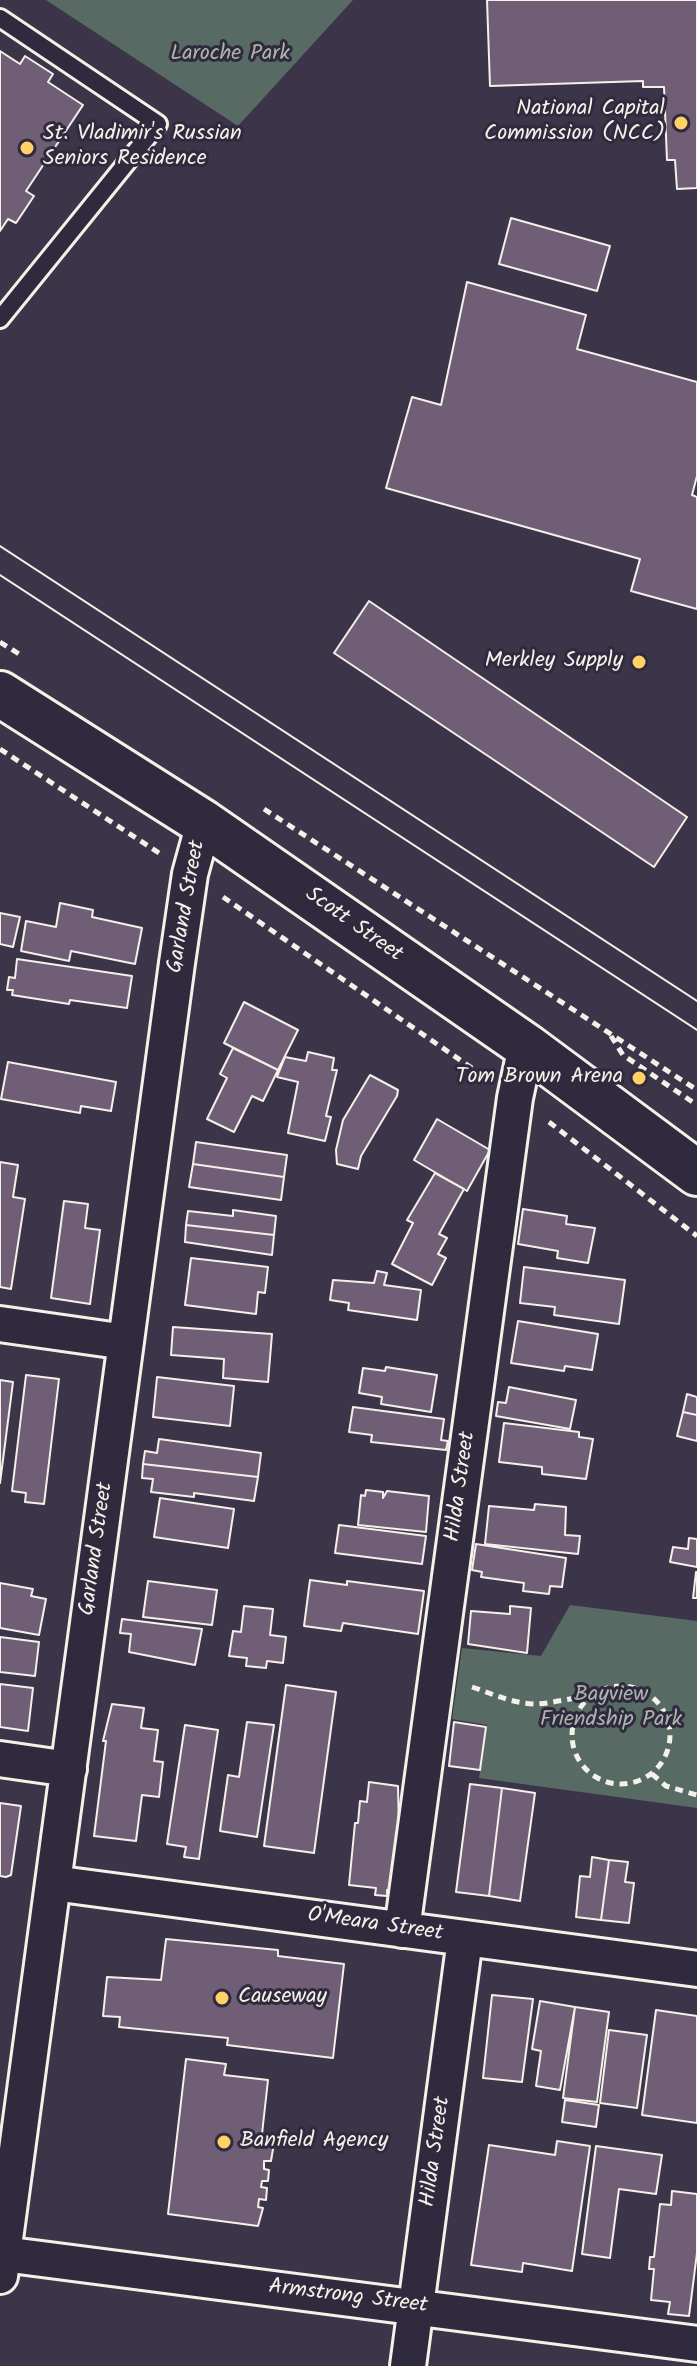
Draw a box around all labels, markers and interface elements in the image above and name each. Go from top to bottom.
park label: Laroche Park [170,42,290,68]
place label: National Capital Commission (NCC) [484,97,665,148]
marker: National Capital Commission (NCC) [672,114,690,132]
place label: St. Vladimir's Russian Seniors Residence [43,122,242,174]
marker: St. Vladimir's Russian Seniors Residence [18,139,36,157]
place label: Merkley Supply [485,649,623,675]
marker: Merkley Supply [630,653,648,671]
street label: Garland Street [163,839,213,975]
street label: Scott Street [299,883,407,969]
place label: Tom Brown Arena [456,1065,623,1091]
marker: Tom Brown Arena [630,1069,648,1087]
street label: Hilda Street [441,1430,483,1544]
street label: Garland Street [76,1481,120,1617]
park label: Bayview Friendship Park [540,1683,682,1734]
street label: O'Meara Street [306,1903,444,1949]
place label: Causeway [238,1985,327,2011]
marker: Causeway [213,1989,231,2007]
street label: Hilda Street [416,2095,458,2209]
place label: Banfield Agency [240,2129,388,2155]
marker: Banfield Agency [215,2133,233,2151]
street label: Armstrong Street [267,2275,429,2321]

